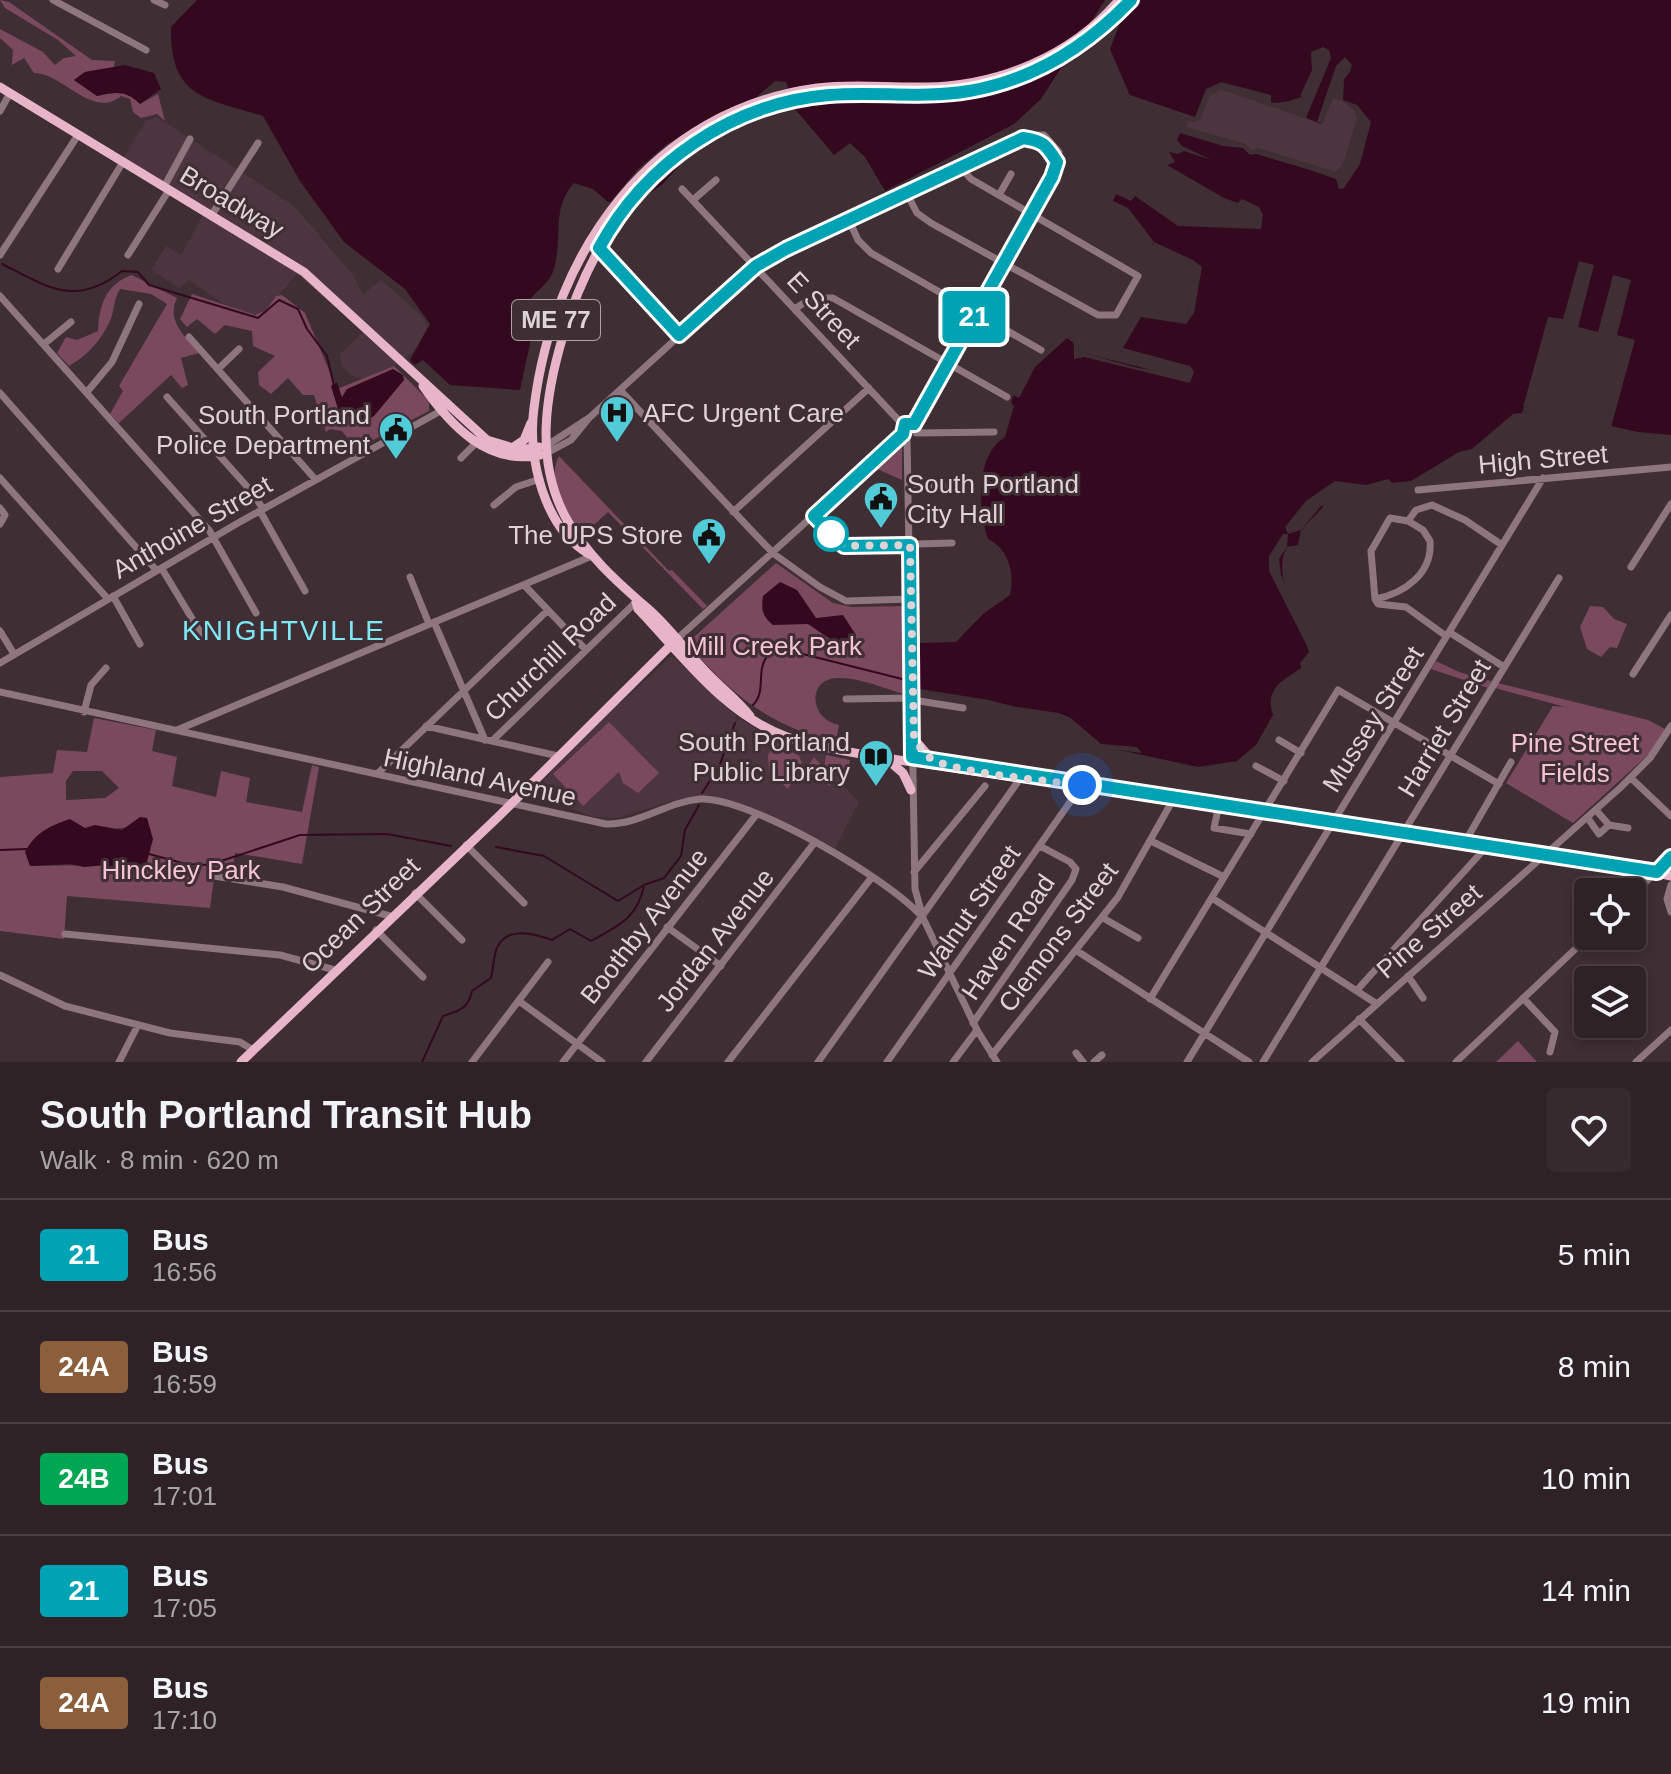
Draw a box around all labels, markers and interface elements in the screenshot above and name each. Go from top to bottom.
street label: Broadway [175,159,289,245]
street label: E Street [781,265,868,355]
line badge: 21 [938,291,1010,343]
road number: ME 77 [512,300,600,340]
text: 21 [958,301,990,332]
hospital icon: AFC Urgent Care [598,394,636,444]
place label: AFC Urgent Care [643,398,844,428]
place label: South Portland Police Department [156,400,371,460]
public building icon: South Portland Police Department [377,411,415,461]
street label: High Street [1477,438,1610,480]
street label: Anthoine Street [107,469,278,585]
place label: South Portland City Hall [907,469,1079,529]
public building icon: South Portland City Hall [862,480,900,530]
public building icon: The UPS Store [690,516,728,566]
unlabelled marker [814,517,848,551]
place label: The UPS Store [508,520,683,550]
street label: Churchill Road [478,587,622,727]
district label: KNIGHTVILLE [182,615,386,646]
park label: Mill Creek Park [686,631,863,661]
street label: Mussey Street [1316,640,1430,797]
street label: Harriet Street [1391,653,1497,802]
place label: South Portland Public Library [678,727,850,787]
park label: Pine Street Fields [1511,728,1640,788]
library icon: South Portland Public Library [857,738,895,788]
street label: Highland Avenue [381,742,579,812]
your location [1062,765,1102,805]
street label: Walnut Street [912,839,1027,985]
street label: Boothby Avenue [574,842,714,1010]
street label: Ocean Street [294,850,426,979]
park label: Hinckley Park [102,855,261,885]
street label: Clemons Street [992,856,1124,1018]
street label: Jordan Avenue [650,863,780,1017]
street label: Haven Road [955,869,1061,1005]
street label: Pine Street [1371,877,1488,985]
map controls [1574,878,1646,1038]
button: locate [1574,878,1646,950]
button: layers [1574,966,1646,1038]
button: heart [1547,1088,1631,1172]
text: South Portland Transit Hub [40,1094,532,1136]
text: Walk · 8 min · 620 m [40,1145,279,1175]
text: Bus [152,1223,209,1256]
text: 5 min [1558,1238,1631,1271]
text: 21 [68,1239,100,1270]
text: 16:56 [152,1257,217,1287]
text: Bus [152,1335,209,1368]
text: 8 min [1558,1350,1631,1383]
text: 24A [58,1351,110,1382]
text: 16:59 [152,1369,217,1399]
text: Bus [152,1447,209,1480]
text: 10 min [1541,1462,1631,1495]
text: 24B [58,1463,110,1494]
text: 17:01 [152,1481,217,1511]
text: Bus [152,1559,209,1592]
text: 14 min [1541,1574,1631,1607]
text: 21 [68,1575,100,1606]
text: 17:05 [152,1593,217,1623]
text: Bus [152,1671,209,1704]
text: 19 min [1541,1686,1631,1719]
text: 24A [58,1687,110,1718]
text: 17:10 [152,1705,217,1735]

